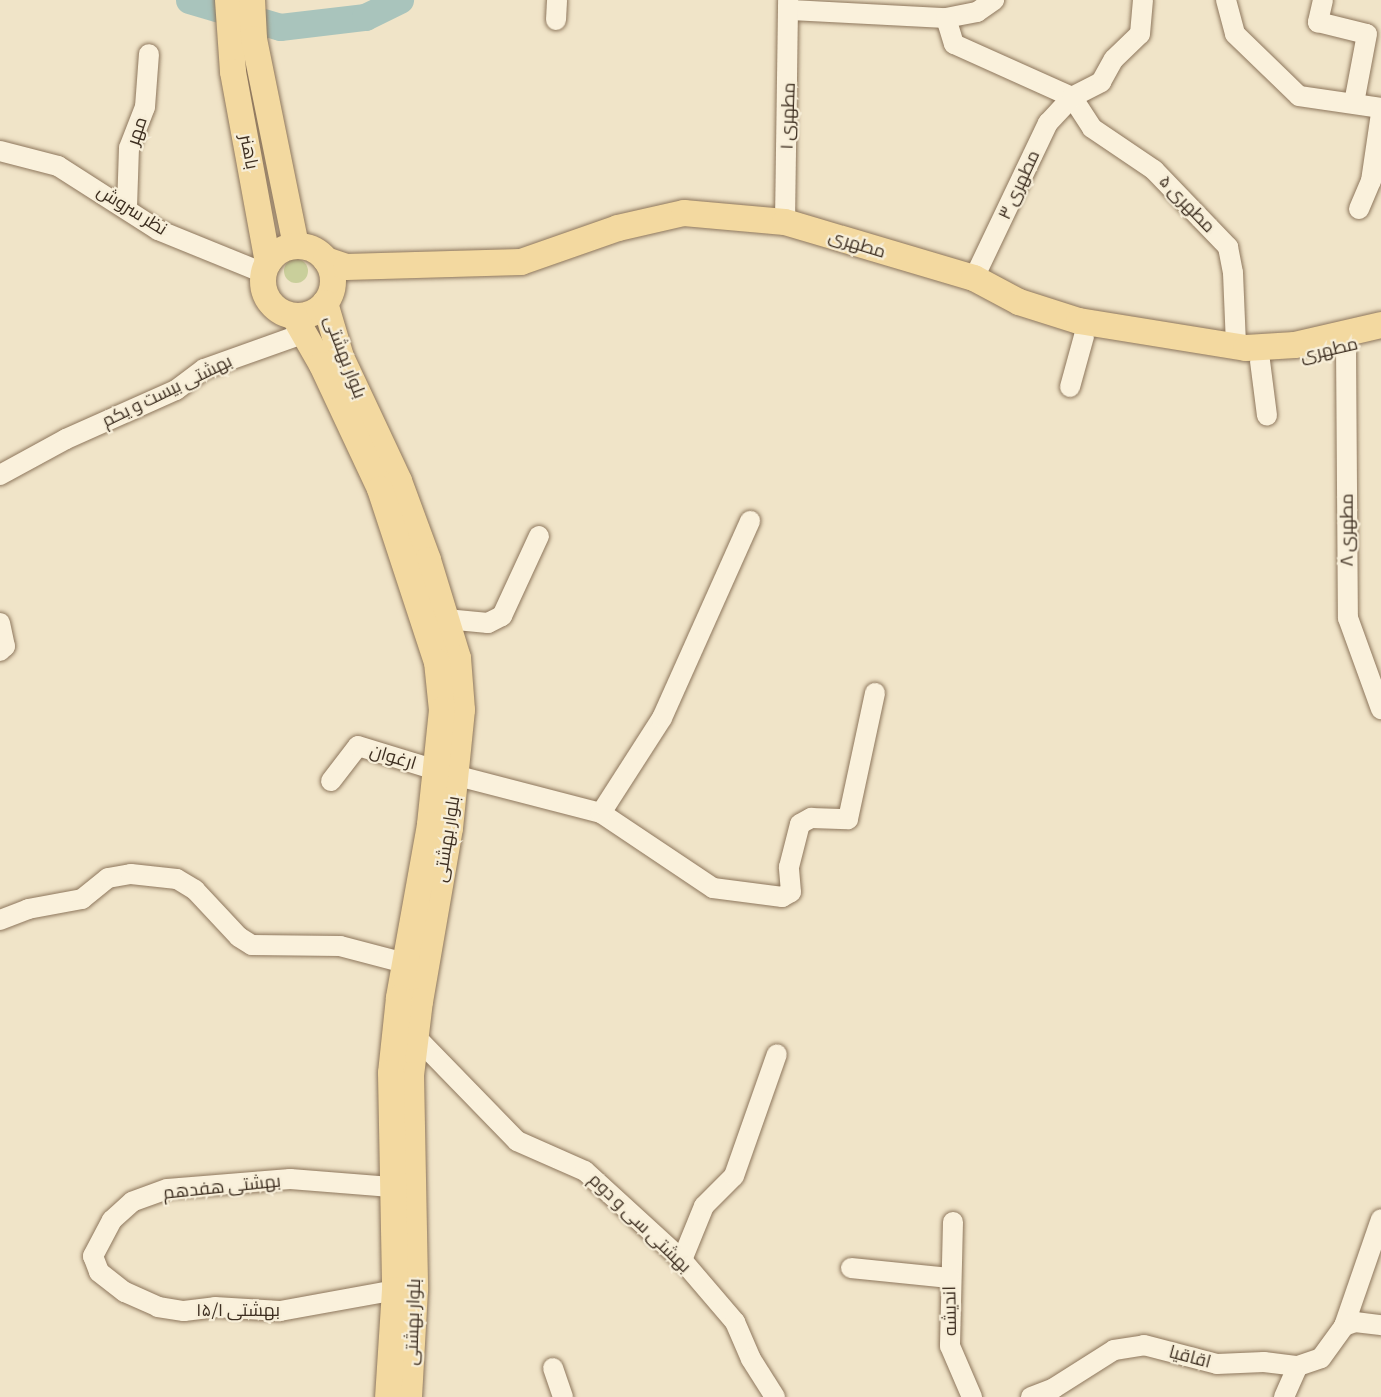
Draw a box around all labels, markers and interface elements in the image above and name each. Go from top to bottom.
street label: مطهری ۱ [776,82,800,150]
street label: مهر [122,114,152,148]
street label: باهنر [235,133,263,171]
street label: مطهری ۳ [994,147,1044,223]
street label: مطهری ۵ [1154,171,1220,237]
street label: نظر سروش [93,180,171,240]
street label: مطهری [826,225,888,263]
street label: بلوار بهشتی [319,312,371,402]
street label: مطهری [1298,333,1360,367]
street label: بهشتی بیست و یکم [98,350,236,432]
street label: مطهری ۸ [1336,493,1358,567]
street label: ارغوان [367,740,419,774]
street label: بلوار بهشتی [430,794,464,884]
street label: بهشتی سی و دوم [584,1169,696,1277]
street label: بهشتی هفدهم [162,1170,282,1204]
street label: بلوار بهشتی [401,1278,425,1366]
street label: اندیشه [939,1286,961,1336]
street label: ۱۵/۱ بهشتی [196,1299,280,1321]
street label: اقاقیا [1167,1341,1213,1373]

